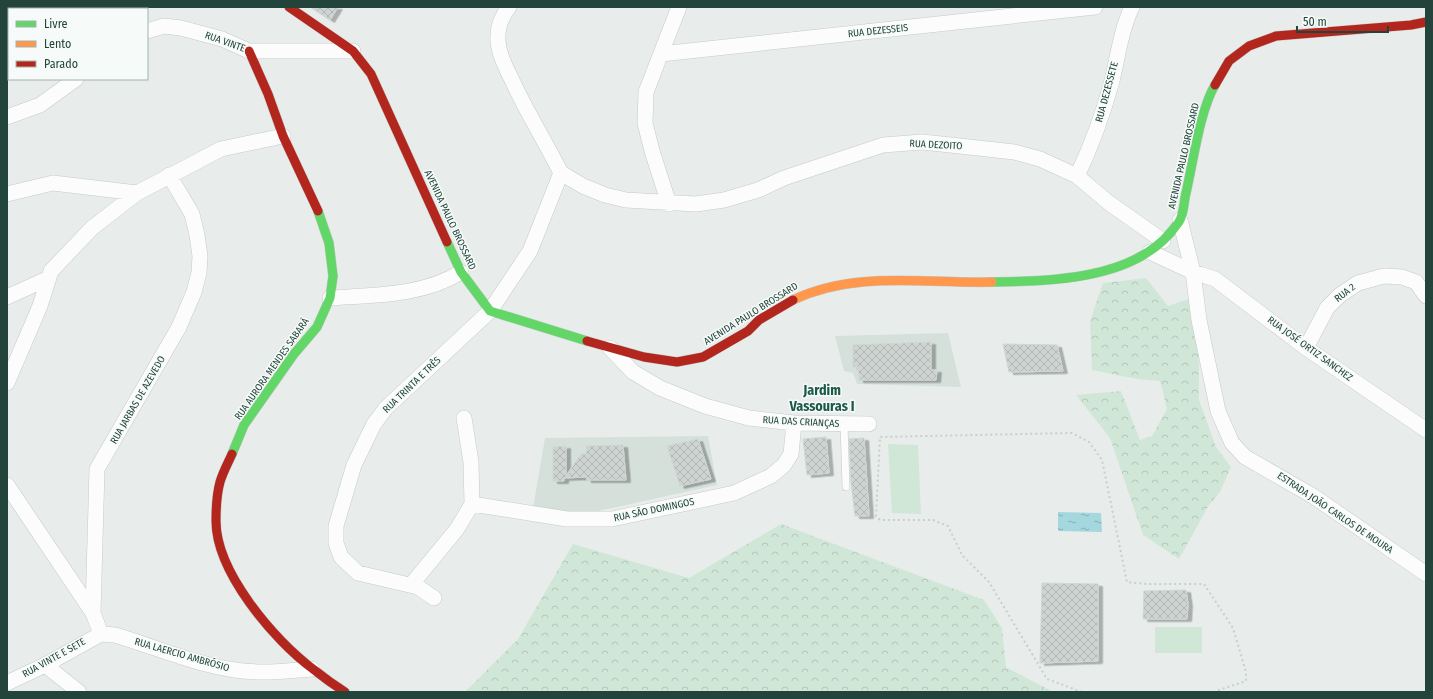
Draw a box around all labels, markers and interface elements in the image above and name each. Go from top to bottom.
legend [8,8,148,80]
scale bar [1297,8,1388,34]
text: 50 m [1303,15,1327,29]
text: Livre [44,17,68,31]
street label: RUA DEZESSEIS [847,22,909,40]
street label: RUA VINTE [203,29,247,55]
text: Lento [44,37,71,51]
text: Parado [44,57,78,71]
street label: RUA DEZESSETE [1093,60,1121,124]
street label: AVENIDA PAULO BROSSARD [1166,102,1202,210]
street label: RUA DEZOITO [909,138,963,152]
street label: AVENIDA PAULO BROSSARD [422,168,478,272]
street label: AVENIDA PAULO BROSSARD [702,280,800,348]
street label: RUA 2 [1332,281,1358,305]
street label: RUA JOSÉ ORTIZ SANCHEZ [1265,312,1356,384]
street label: RUA AURORA MENDES SABARÁ [231,314,312,422]
street label: RUA JARBAS DE AZEVEDO [108,354,168,446]
street label: RUA TRINTA E TRÊS [380,354,444,416]
district label: Jardim Vassouras I [788,382,855,415]
street label: RUA DAS CRIANÇAS [762,414,840,430]
street label: ESTRADA JOÃO CARLOS DE MOURA [1275,469,1396,557]
street label: RUA SÃO DOMINGOS [612,495,696,524]
street label: RUA LAERCIO AMBRÓSIO [133,634,231,674]
street label: RUA VINTE E SETE [20,636,88,680]

